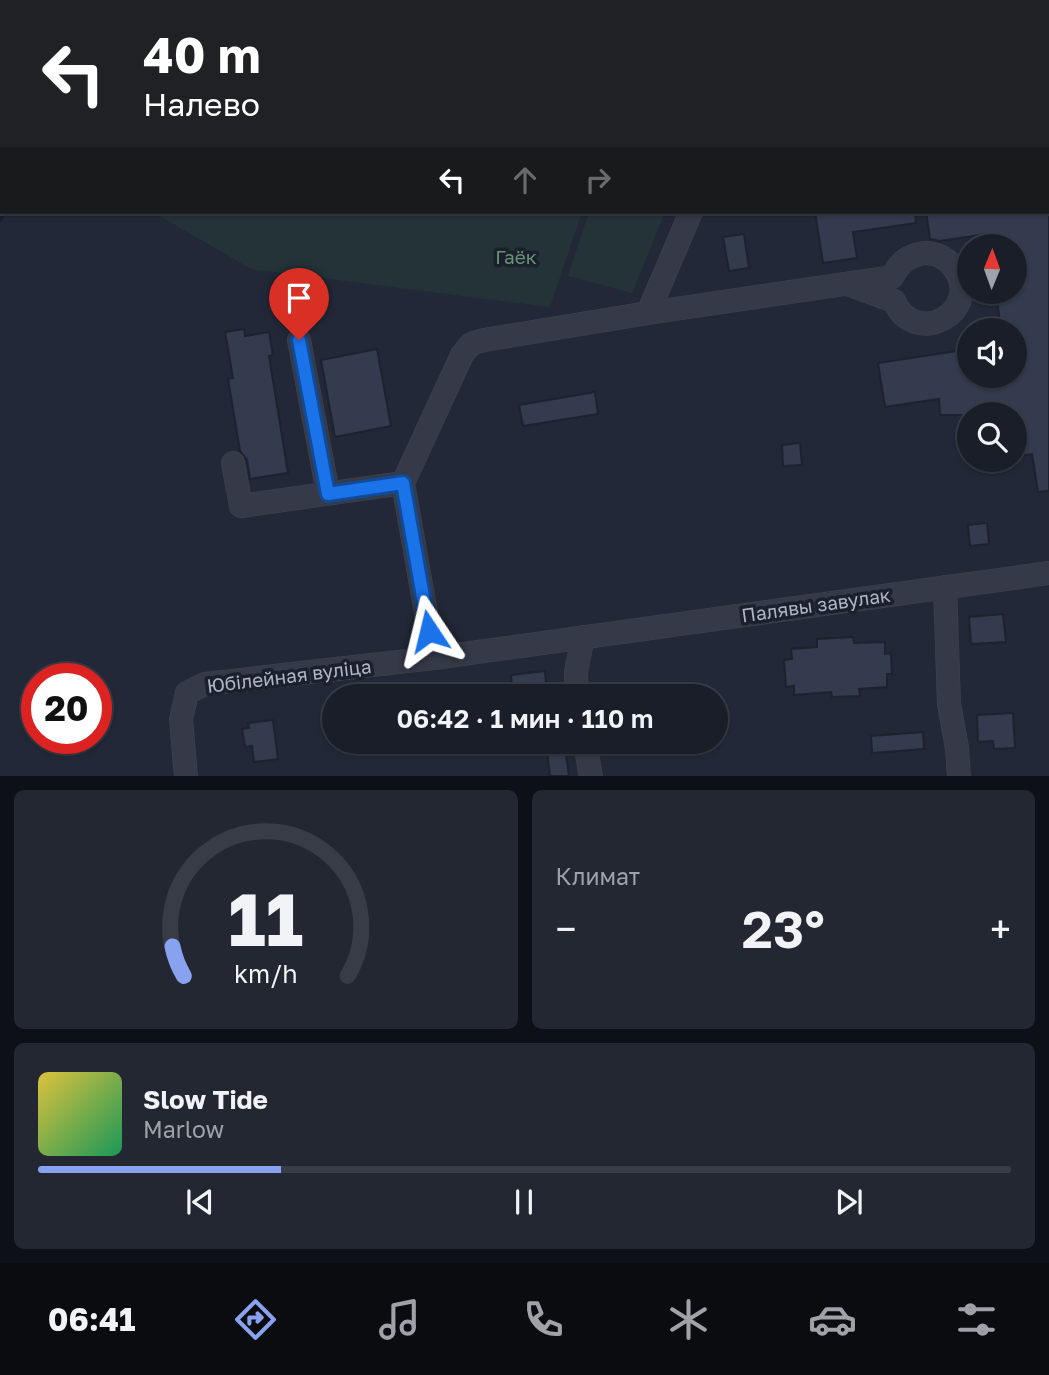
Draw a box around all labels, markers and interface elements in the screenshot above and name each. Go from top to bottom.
text: 40 m [143,25,261,84]
icon: left [28,28,119,119]
text: Налево [143,85,260,123]
icon: left [433,161,471,199]
icon: ahead [506,161,544,199]
icon: right [579,161,617,199]
north arrow [957,234,1027,304]
map controls [957,234,1027,472]
park label: Гаёк [495,245,537,268]
pin [269,268,329,340]
icon: arrive [280,279,318,317]
button: sound [957,318,1027,388]
button: search [957,402,1027,472]
street label: Палявы завулак [740,583,892,626]
position arrow [392,594,466,668]
street label: Юбілейная вуліца [205,654,373,697]
speed limit sign: 20 [21,663,112,754]
text: 06:42 · 1 мин · 110 m [396,703,654,734]
text: Климат [556,862,640,890]
text: 11 [228,875,303,962]
text: 23° [742,897,825,959]
text: − [556,906,576,951]
text: + [990,906,1011,951]
text: km/h [234,957,298,988]
text: Slow Tide [143,1084,268,1115]
text: Marlow [143,1115,224,1143]
icon: previous [181,1183,219,1221]
icon: pause [505,1183,543,1221]
icon: next [830,1183,868,1221]
icon: directions [231,1295,280,1344]
icon: music [375,1295,424,1344]
icon: phone [519,1295,568,1344]
icon: climate [664,1295,713,1344]
icon: car [808,1295,857,1344]
icon: filters [952,1295,1001,1344]
text: 06:41 [48,1300,135,1338]

